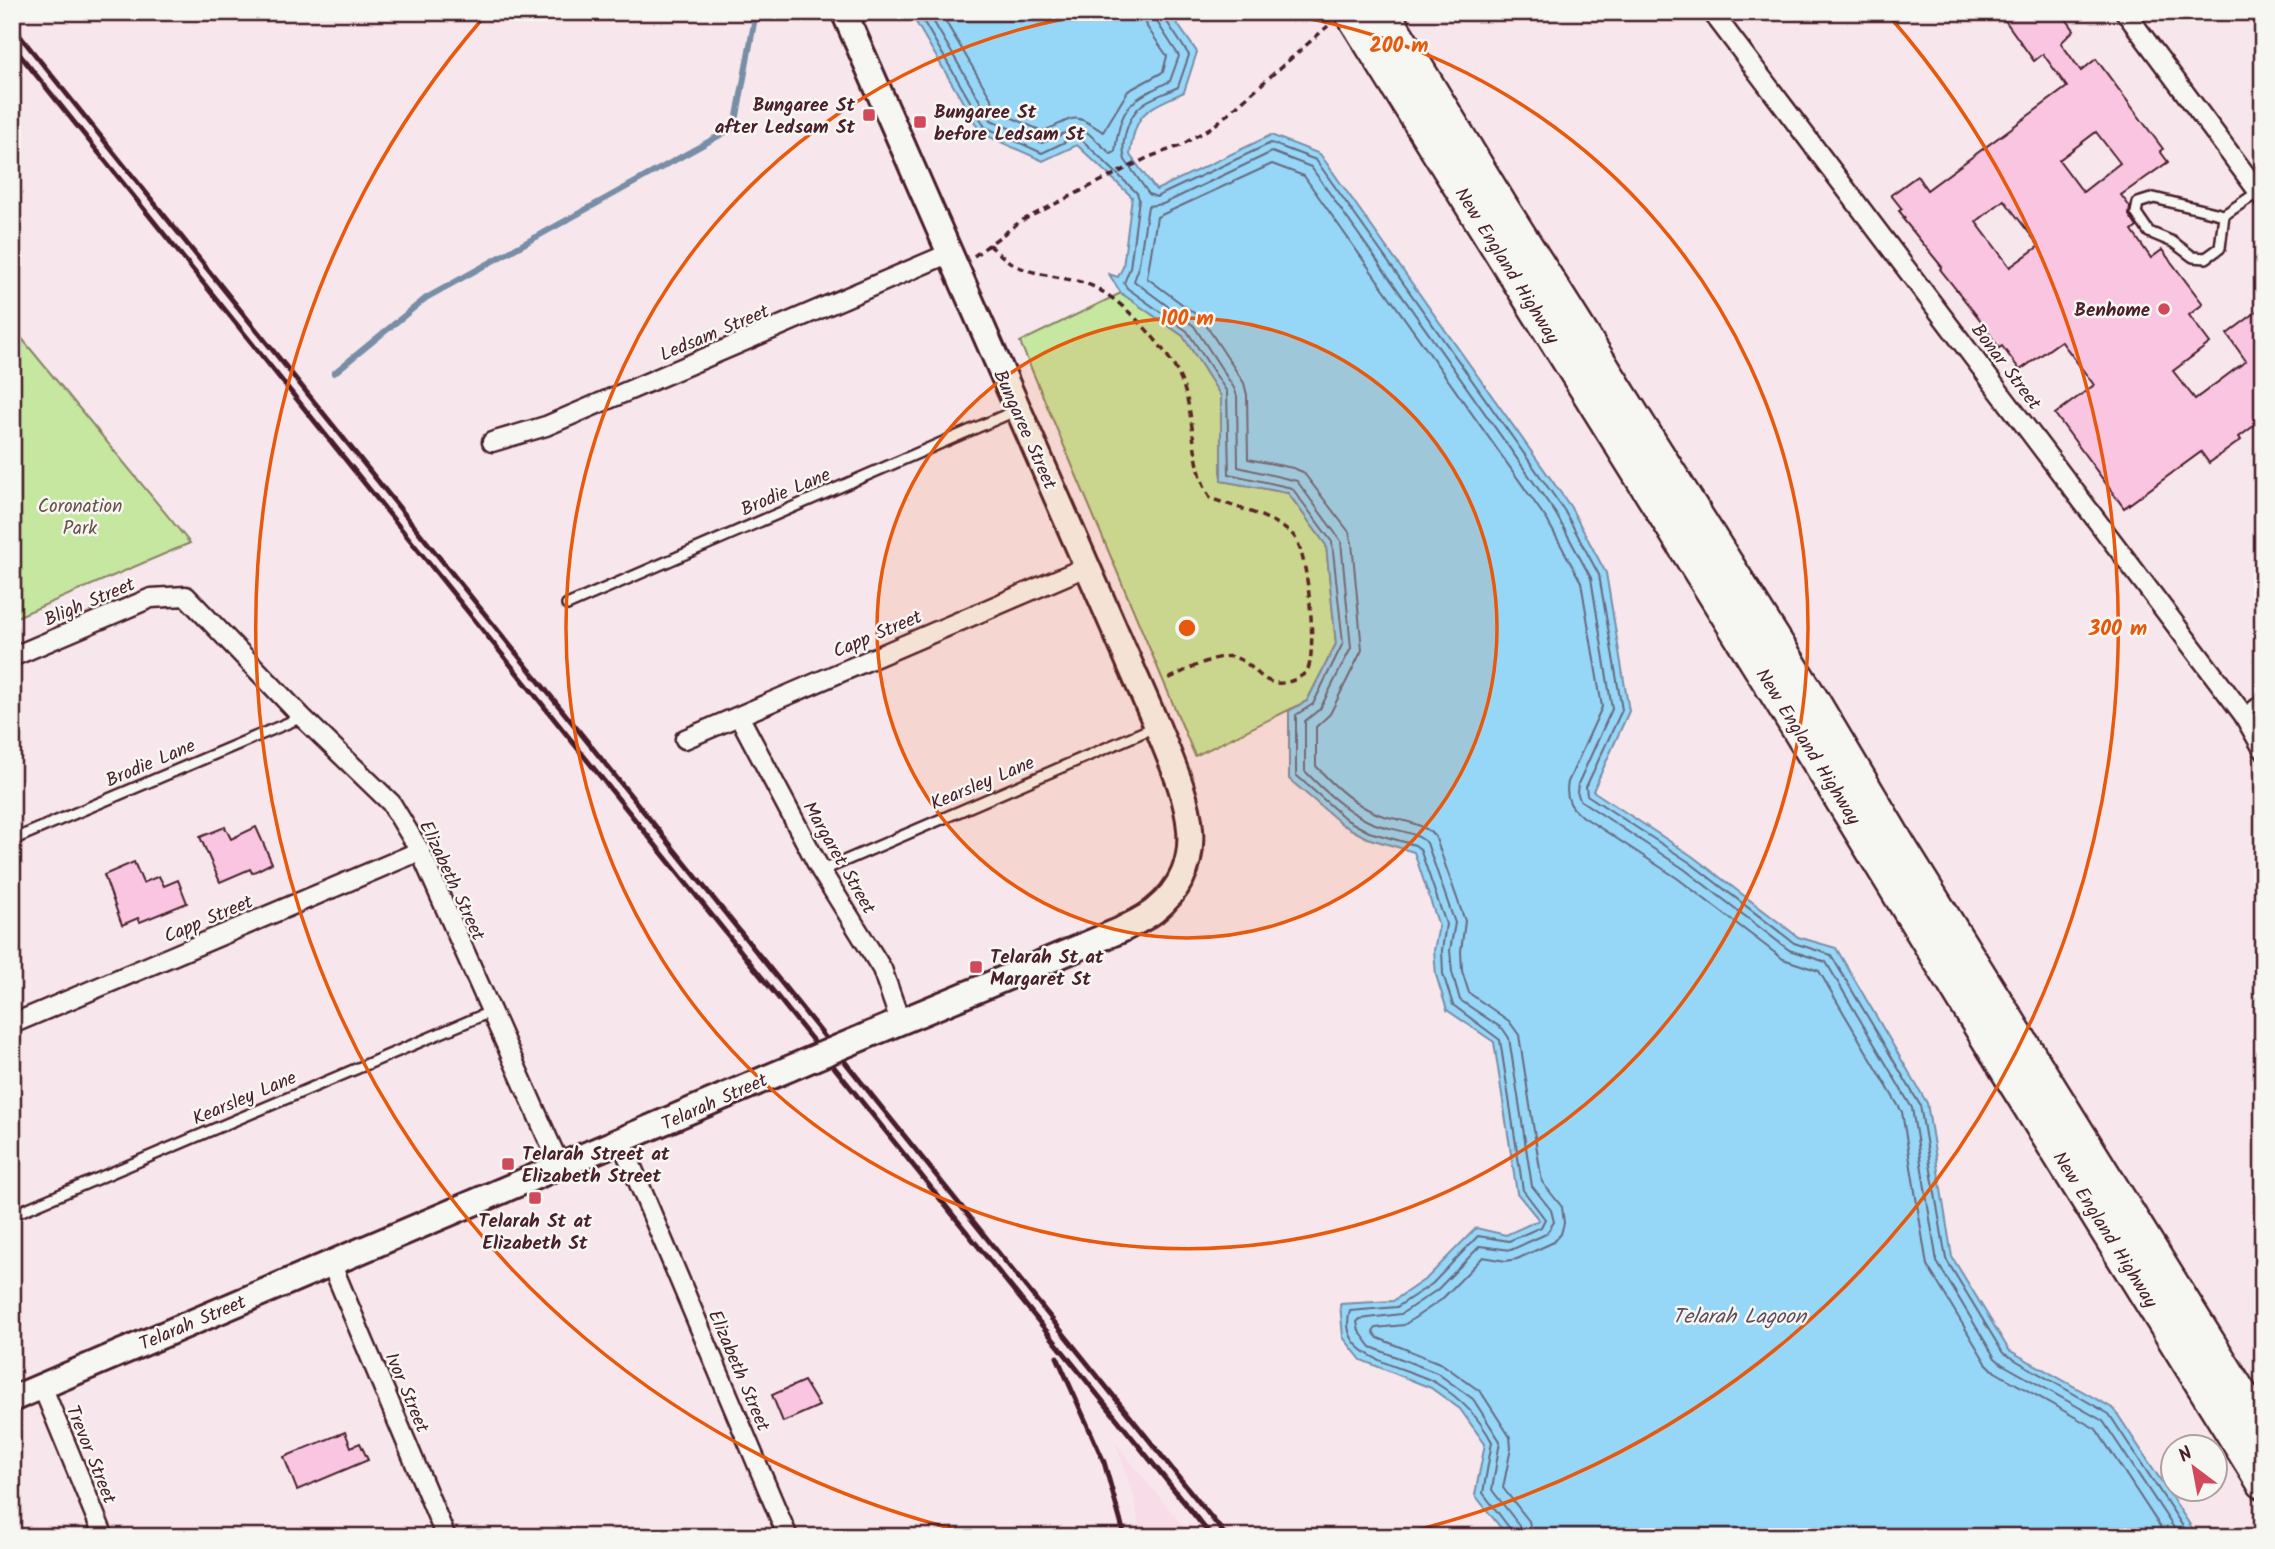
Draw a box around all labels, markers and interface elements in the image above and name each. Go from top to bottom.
text: 200 m [1369,30,1429,63]
place label: Bungaree St after Ledsam St [715,91,855,143]
place label: Bungaree St before Ledsam St [934,98,1085,150]
marker: Bungaree St after Ledsam St [861,107,877,123]
marker: Bungaree St before Ledsam St [912,114,928,130]
street label: New England Highway [1446,182,1567,351]
place label: Benhome [2074,296,2150,326]
street label: Ledsam Street [655,297,775,370]
marker: Benhome [2156,301,2172,317]
text: 100 m [1160,303,1214,336]
street label: Bonar Street [1963,318,2048,417]
street label: Bungaree Street [984,365,1064,495]
street label: Brodie Lane [736,460,836,525]
park label: Coronation Park [38,492,122,544]
street label: Bligh Street [40,570,141,635]
street label: Capp Street [829,602,928,667]
text: 300 m [2088,613,2147,646]
centre of rings [1175,616,1199,640]
street label: New England Highway [1747,663,1868,832]
street label: Brodie Lane [101,731,201,796]
street label: Kearsley Lane [926,748,1040,819]
street label: Margaret Street [794,796,883,921]
street label: Elizabeth Street [410,816,492,946]
street label: Capp Street [160,887,259,952]
place label: Telarah St at Margaret St [990,943,1104,995]
marker: Telarah St at Margaret St [968,959,984,975]
street label: Kearsley Lane [188,1063,302,1134]
street label: Telarah Street [657,1066,773,1140]
place label: Telarah Street at Elizabeth Street [522,1140,670,1192]
street label: New England Highway [2044,1146,2165,1315]
marker: Telarah Street at Elizabeth Street [500,1156,516,1172]
marker: Telarah St at Elizabeth St [527,1190,543,1206]
place label: Telarah St at Elizabeth St [478,1207,592,1259]
street label: Telarah Street [135,1288,251,1360]
water label: Telarah Lagoon [1672,1301,1808,1334]
street label: Elizabeth Street [699,1305,778,1437]
street label: Ivor Street [376,1348,437,1438]
street label: Trevor Street [57,1401,124,1509]
north arrow [2160,1434,2230,1504]
text: N [2173,1439,2199,1471]

